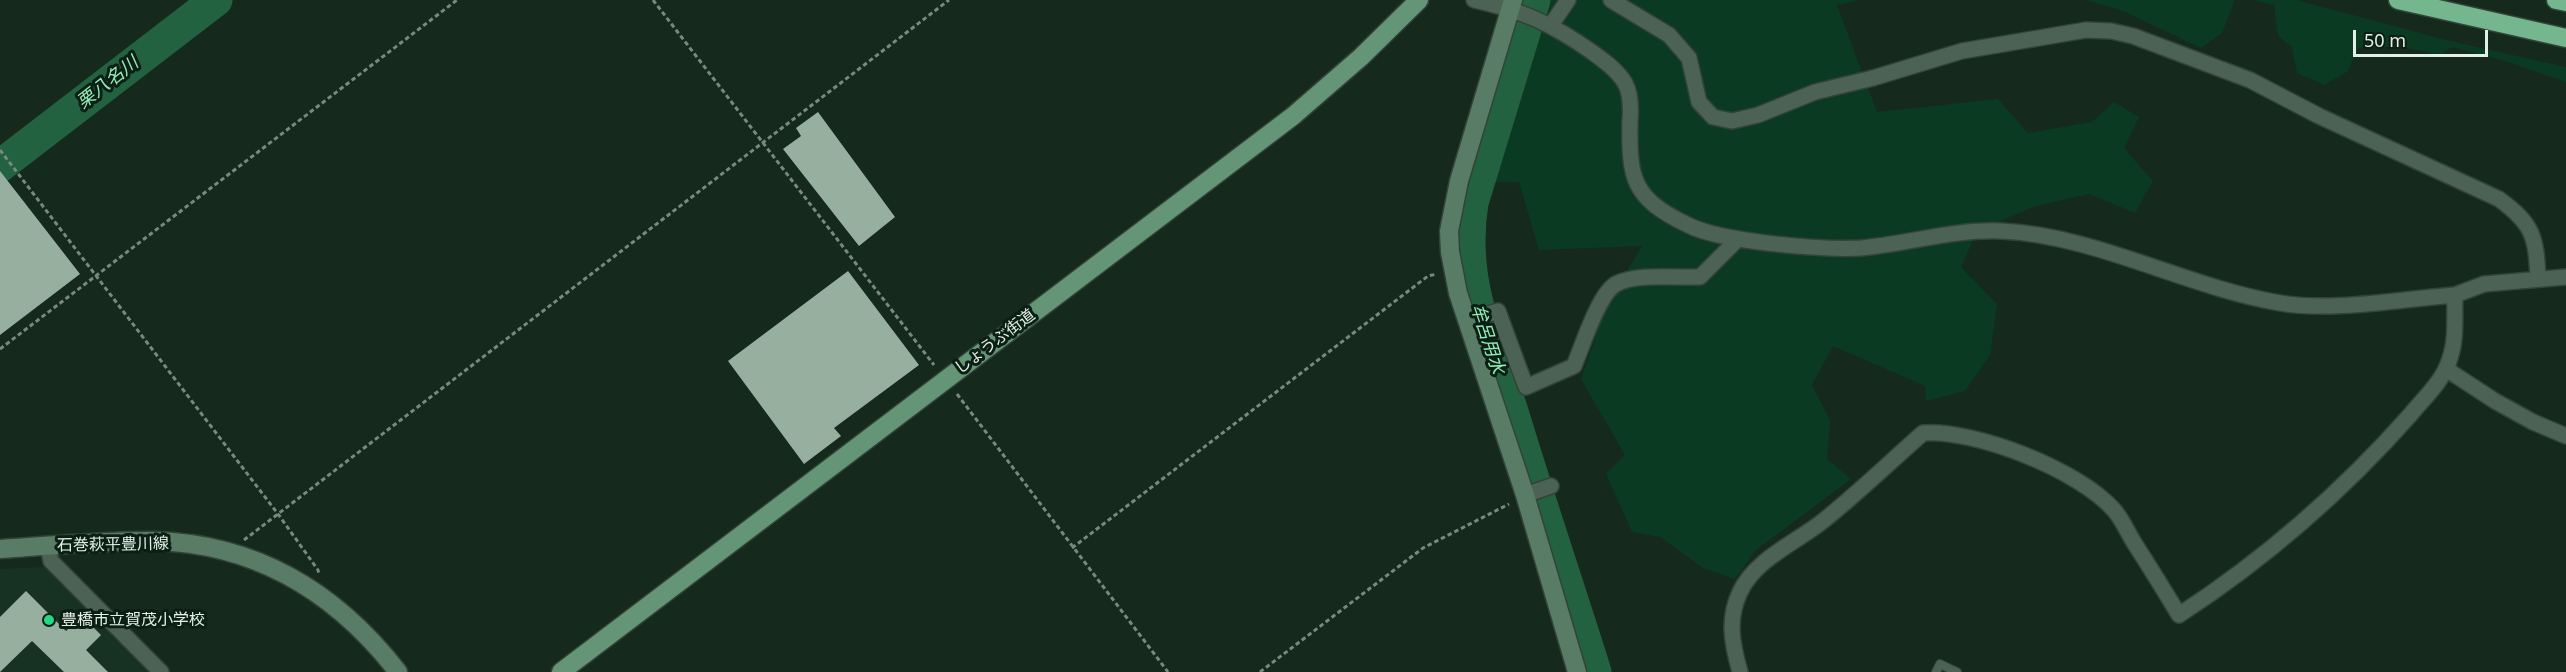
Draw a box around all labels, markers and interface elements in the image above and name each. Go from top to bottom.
scale bar [2356,18,2491,56]
text: 50 m [2364,28,2406,52]
water label: 栗八名川 [73,52,143,114]
water label: 牟呂用水 [1466,301,1508,377]
street label: しょうぶ街道 [951,305,1039,379]
street label: 石巻萩平豊川線 [57,534,169,556]
place label: 豊橋市立賀茂小学校 [61,610,205,630]
marker: 豊橋市立賀茂小学校 [42,613,56,627]

